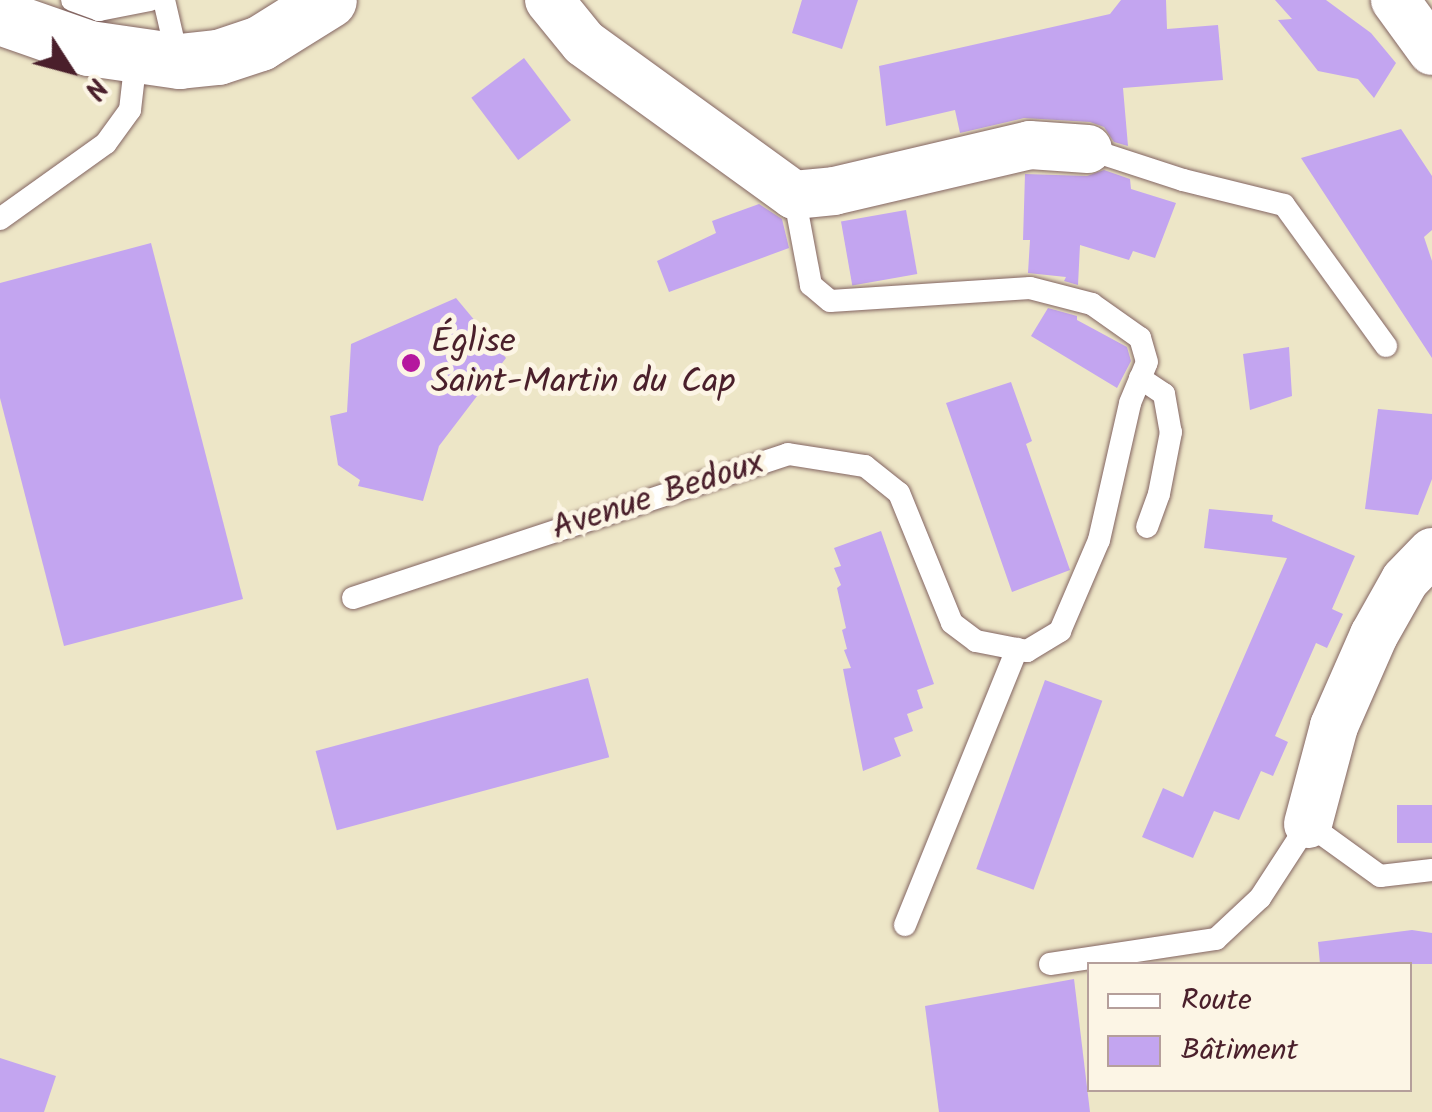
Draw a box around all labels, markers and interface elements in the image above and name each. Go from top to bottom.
north arrow [20,20,120,120]
text: N [71,68,118,108]
place label: Église Saint-Martin du Cap [431,322,735,404]
marker: Église Saint-Martin du Cap [400,352,422,374]
street label: Avenue Bedoux [547,443,769,551]
legend [1087,962,1412,1092]
text: Route [1181,977,1252,1025]
text: Bâtiment [1181,1027,1298,1075]

